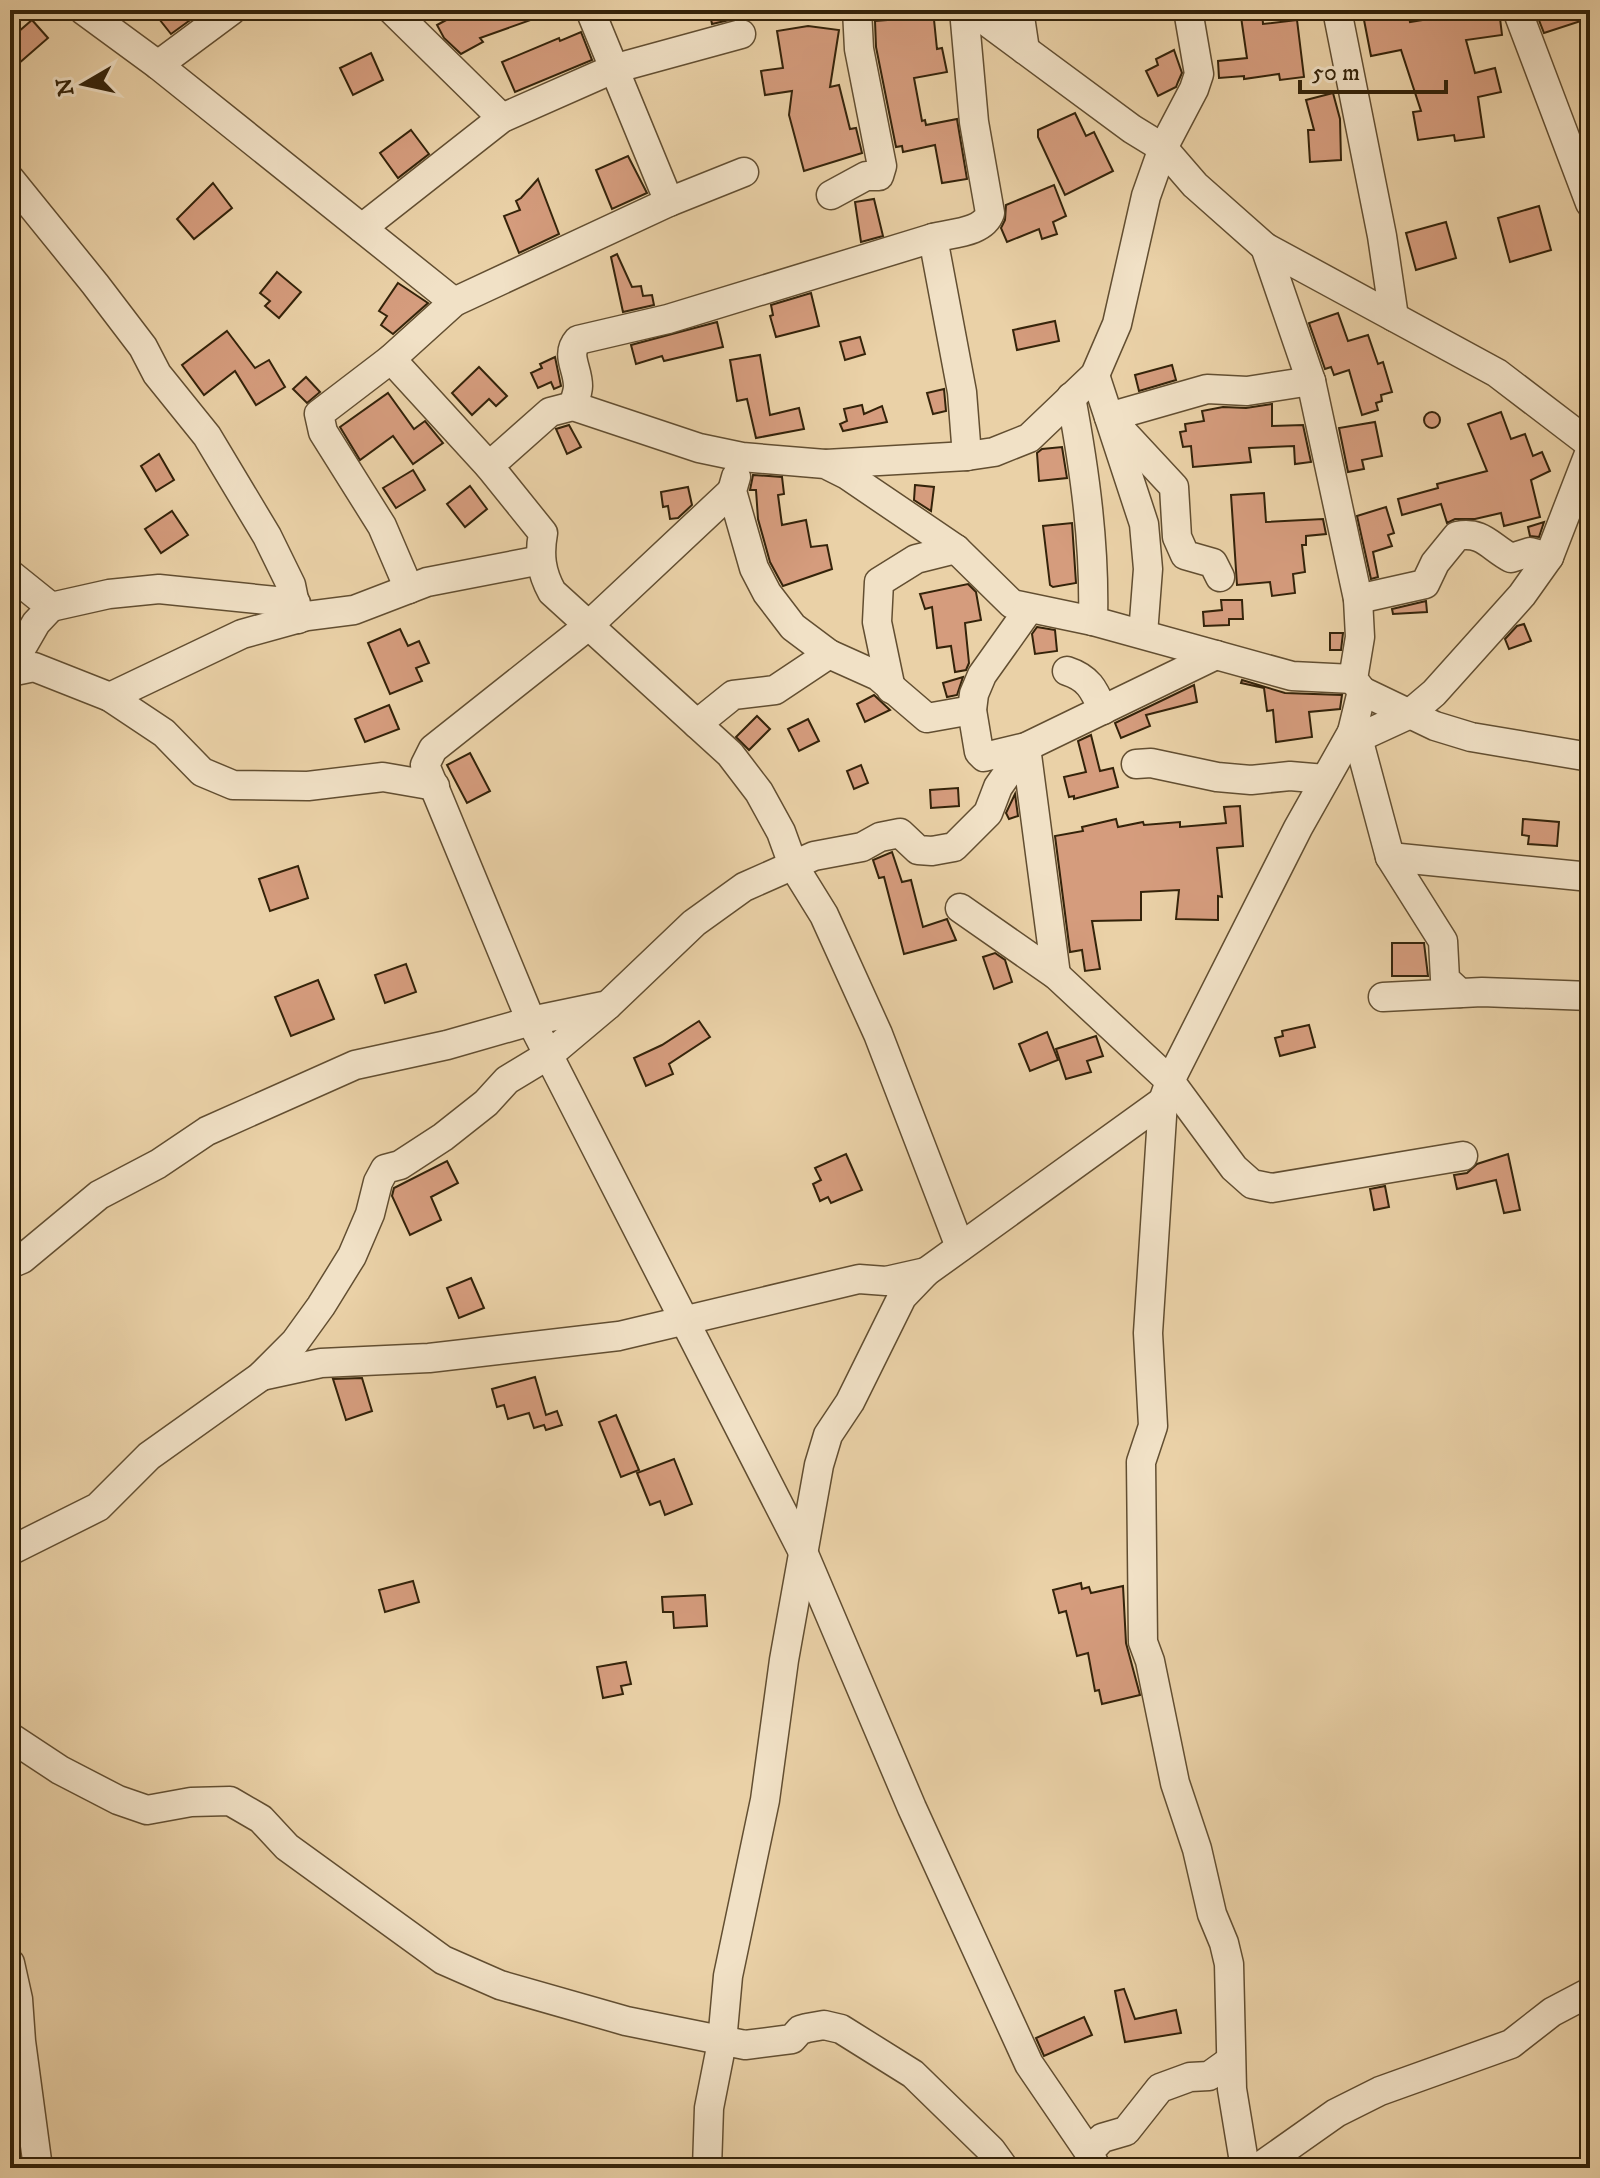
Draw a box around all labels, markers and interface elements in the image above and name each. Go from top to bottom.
north arrow [44,44,124,124]
scale bar [1300,44,1446,94]
text: 50 m [1312,58,1360,88]
text: N [51,76,80,98]

